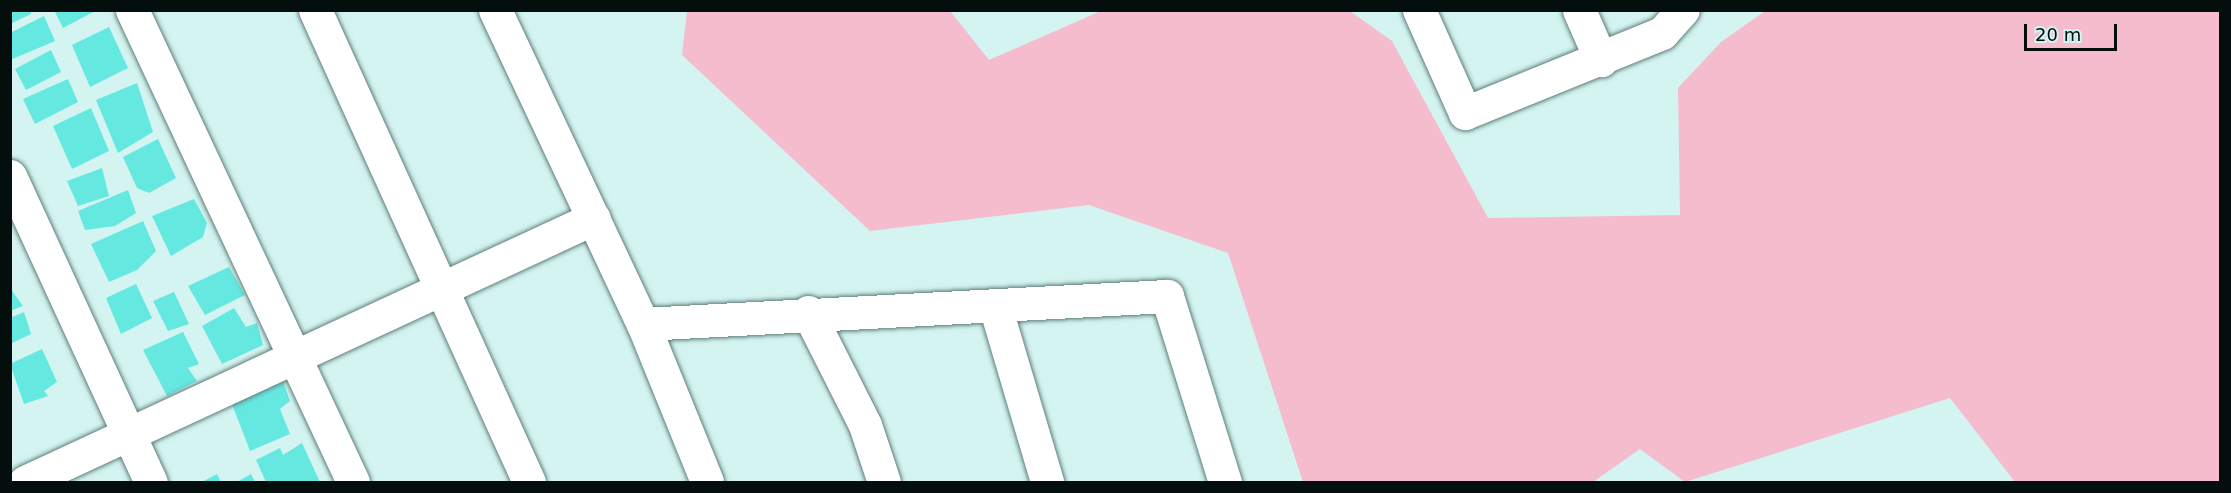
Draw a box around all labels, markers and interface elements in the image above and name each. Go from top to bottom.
scale bar [2027,12,2120,50]
text: 20 m [2035,24,2081,45]

